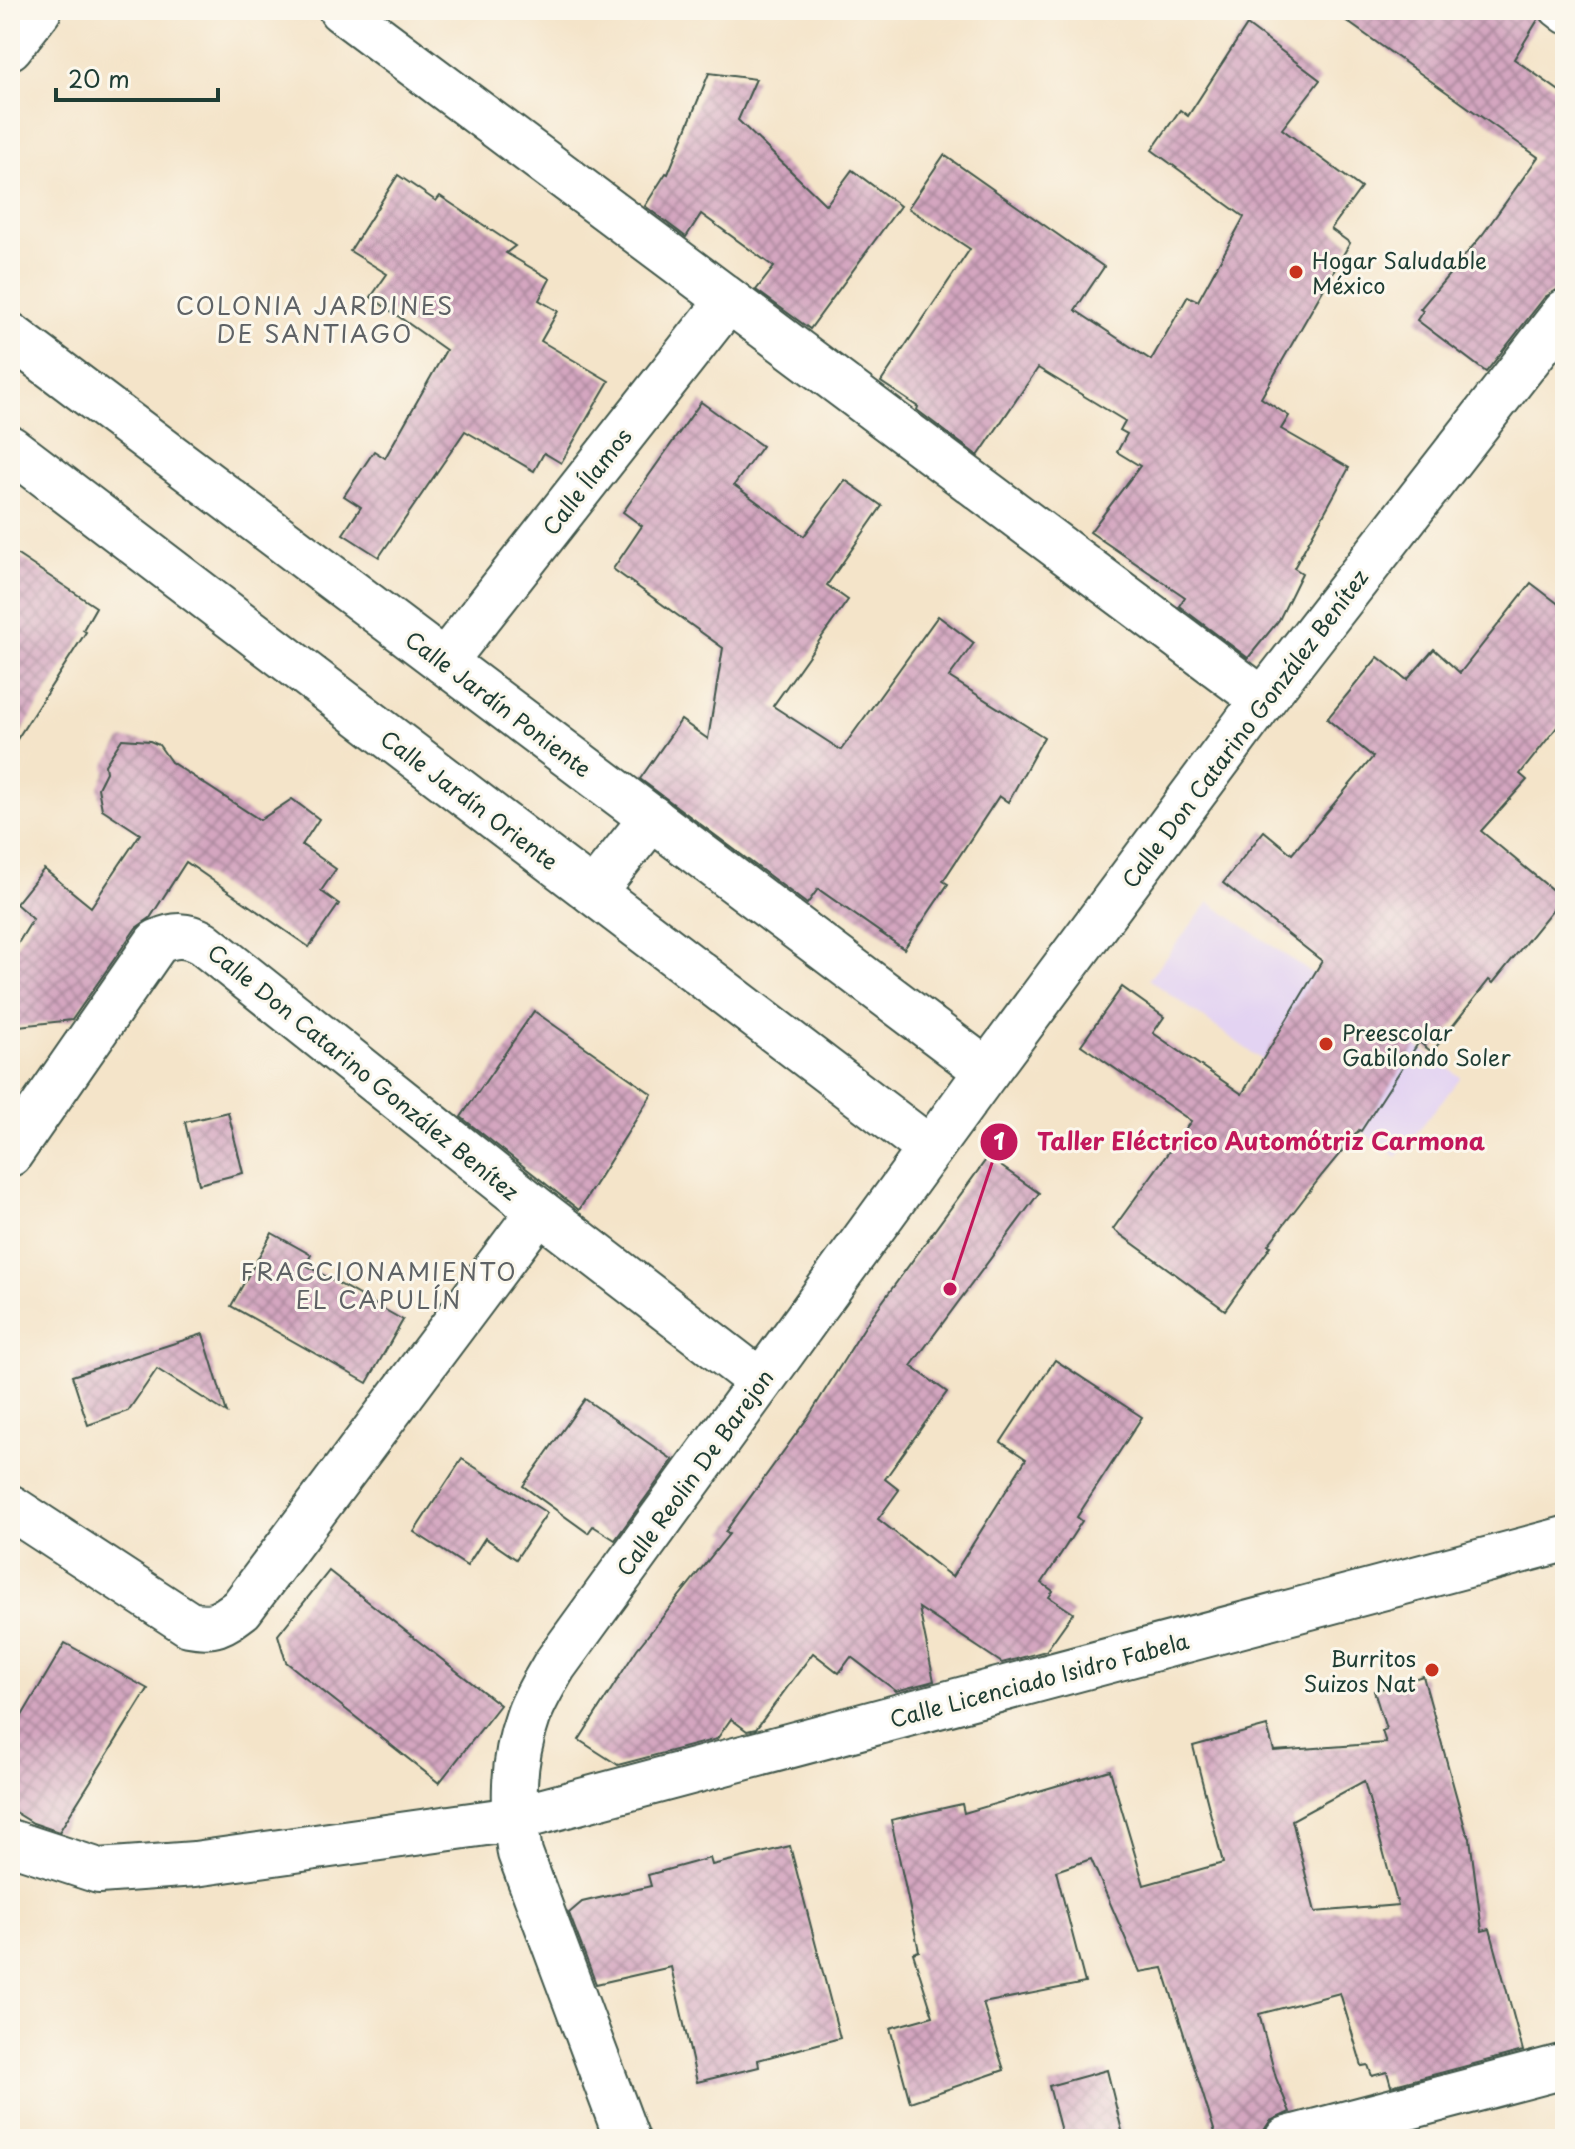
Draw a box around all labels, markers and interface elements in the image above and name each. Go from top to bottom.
scale bar [56,52,218,102]
text: 20 m [68,60,130,96]
place label: Hogar Saludable México [1312,243,1487,301]
marker: Hogar Saludable México [1287,263,1305,281]
district label: COLONIA JARDINES DE SANTIAGO [176,287,454,351]
street label: Calle Ílamos [534,420,638,542]
street label: Calle Don Catarino González Benítez [1113,561,1375,894]
street label: Calle Jardín Poniente [399,622,599,784]
street label: Calle Jardín Oriente [374,721,566,877]
street label: Calle Don Catarino González Benítez [201,935,527,1207]
place label: Preescolar Gabilondo Soler [1342,1015,1511,1073]
marker: Preescolar Gabilondo Soler [1317,1035,1335,1053]
callout: Taller Eléctrico Automótriz Carmona [979,1118,1503,1166]
text: 1 [993,1122,1005,1158]
text: Taller Eléctrico Automótriz Carmona [1037,1122,1485,1158]
district label: FRACCIONAMIENTO EL CAPULÍN [240,1253,518,1317]
street label: Calle Reolin De Barejon [608,1362,780,1582]
street label: Calle Licenciado Isidro Fabela [886,1623,1192,1735]
place label: Burritos Suizos Nat [1304,1641,1416,1699]
marker: Burritos Suizos Nat [1423,1661,1441,1679]

